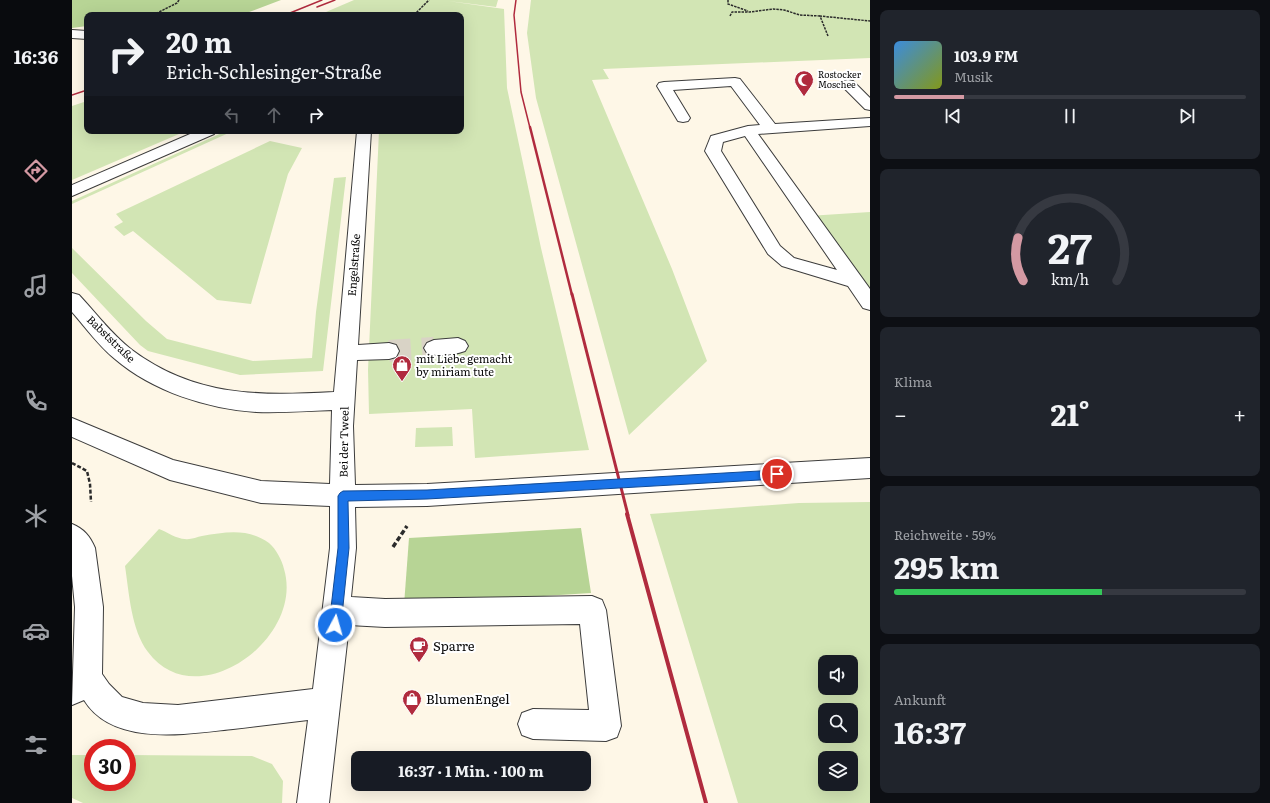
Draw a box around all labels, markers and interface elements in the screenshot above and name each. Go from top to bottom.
text: 20 m [166,20,232,62]
icon: right [100,28,152,80]
text: 16:36 [14,43,58,70]
text: 103.9 FM [954,44,1018,67]
text: Erich-Schlesinger-Straße [166,58,382,85]
place label: Rostocker Moschee [818,67,862,91]
text: Musik [954,67,993,86]
mosque icon: Rostocker Moschee [793,69,815,97]
icon: left [221,104,243,126]
icon: ahead [263,104,285,126]
icon: right [305,104,327,126]
icon: previous [942,105,964,127]
icon: pause [1059,105,1081,127]
icon: next [1176,105,1198,127]
icon: directions [22,157,50,185]
text: 27 [1048,215,1093,277]
street label: Engelstraße [343,233,363,297]
text: km/h [1051,267,1090,288]
icon: music [22,272,50,300]
street label: Babststraße [84,311,140,366]
place label: mit Liebe gemacht by miriam tute [416,350,513,379]
shop icon: mit Liebe gemacht by miriam tute [391,354,413,382]
text: Klima [894,372,932,391]
icon: phone [22,387,50,415]
text: 21° [1050,391,1090,435]
text: − [894,397,907,430]
text: + [1233,397,1246,430]
street label: Bei der Tweel [334,406,352,478]
pin [760,457,794,491]
icon: arrive [766,463,788,485]
icon: climate [22,502,50,530]
text: Reichweite · 59% [894,525,996,544]
text: 295 km [894,544,999,588]
position arrow [314,604,356,646]
icon: car [22,617,50,645]
cafe icon: Sparre [408,635,430,663]
place label: Sparre [433,636,475,655]
map controls [818,655,858,791]
button: sound [818,655,858,695]
shop icon: BlumenEngel [401,688,423,716]
place label: BlumenEngel [426,689,510,708]
text: Ankunft [894,690,946,709]
button: search [818,703,858,743]
text: 16:37 [894,709,966,753]
icon: filters [22,731,50,759]
speed limit sign: 30 [84,739,136,791]
button: layers [818,751,858,791]
text: 16:37 · 1 Min. · 100 m [398,759,544,782]

